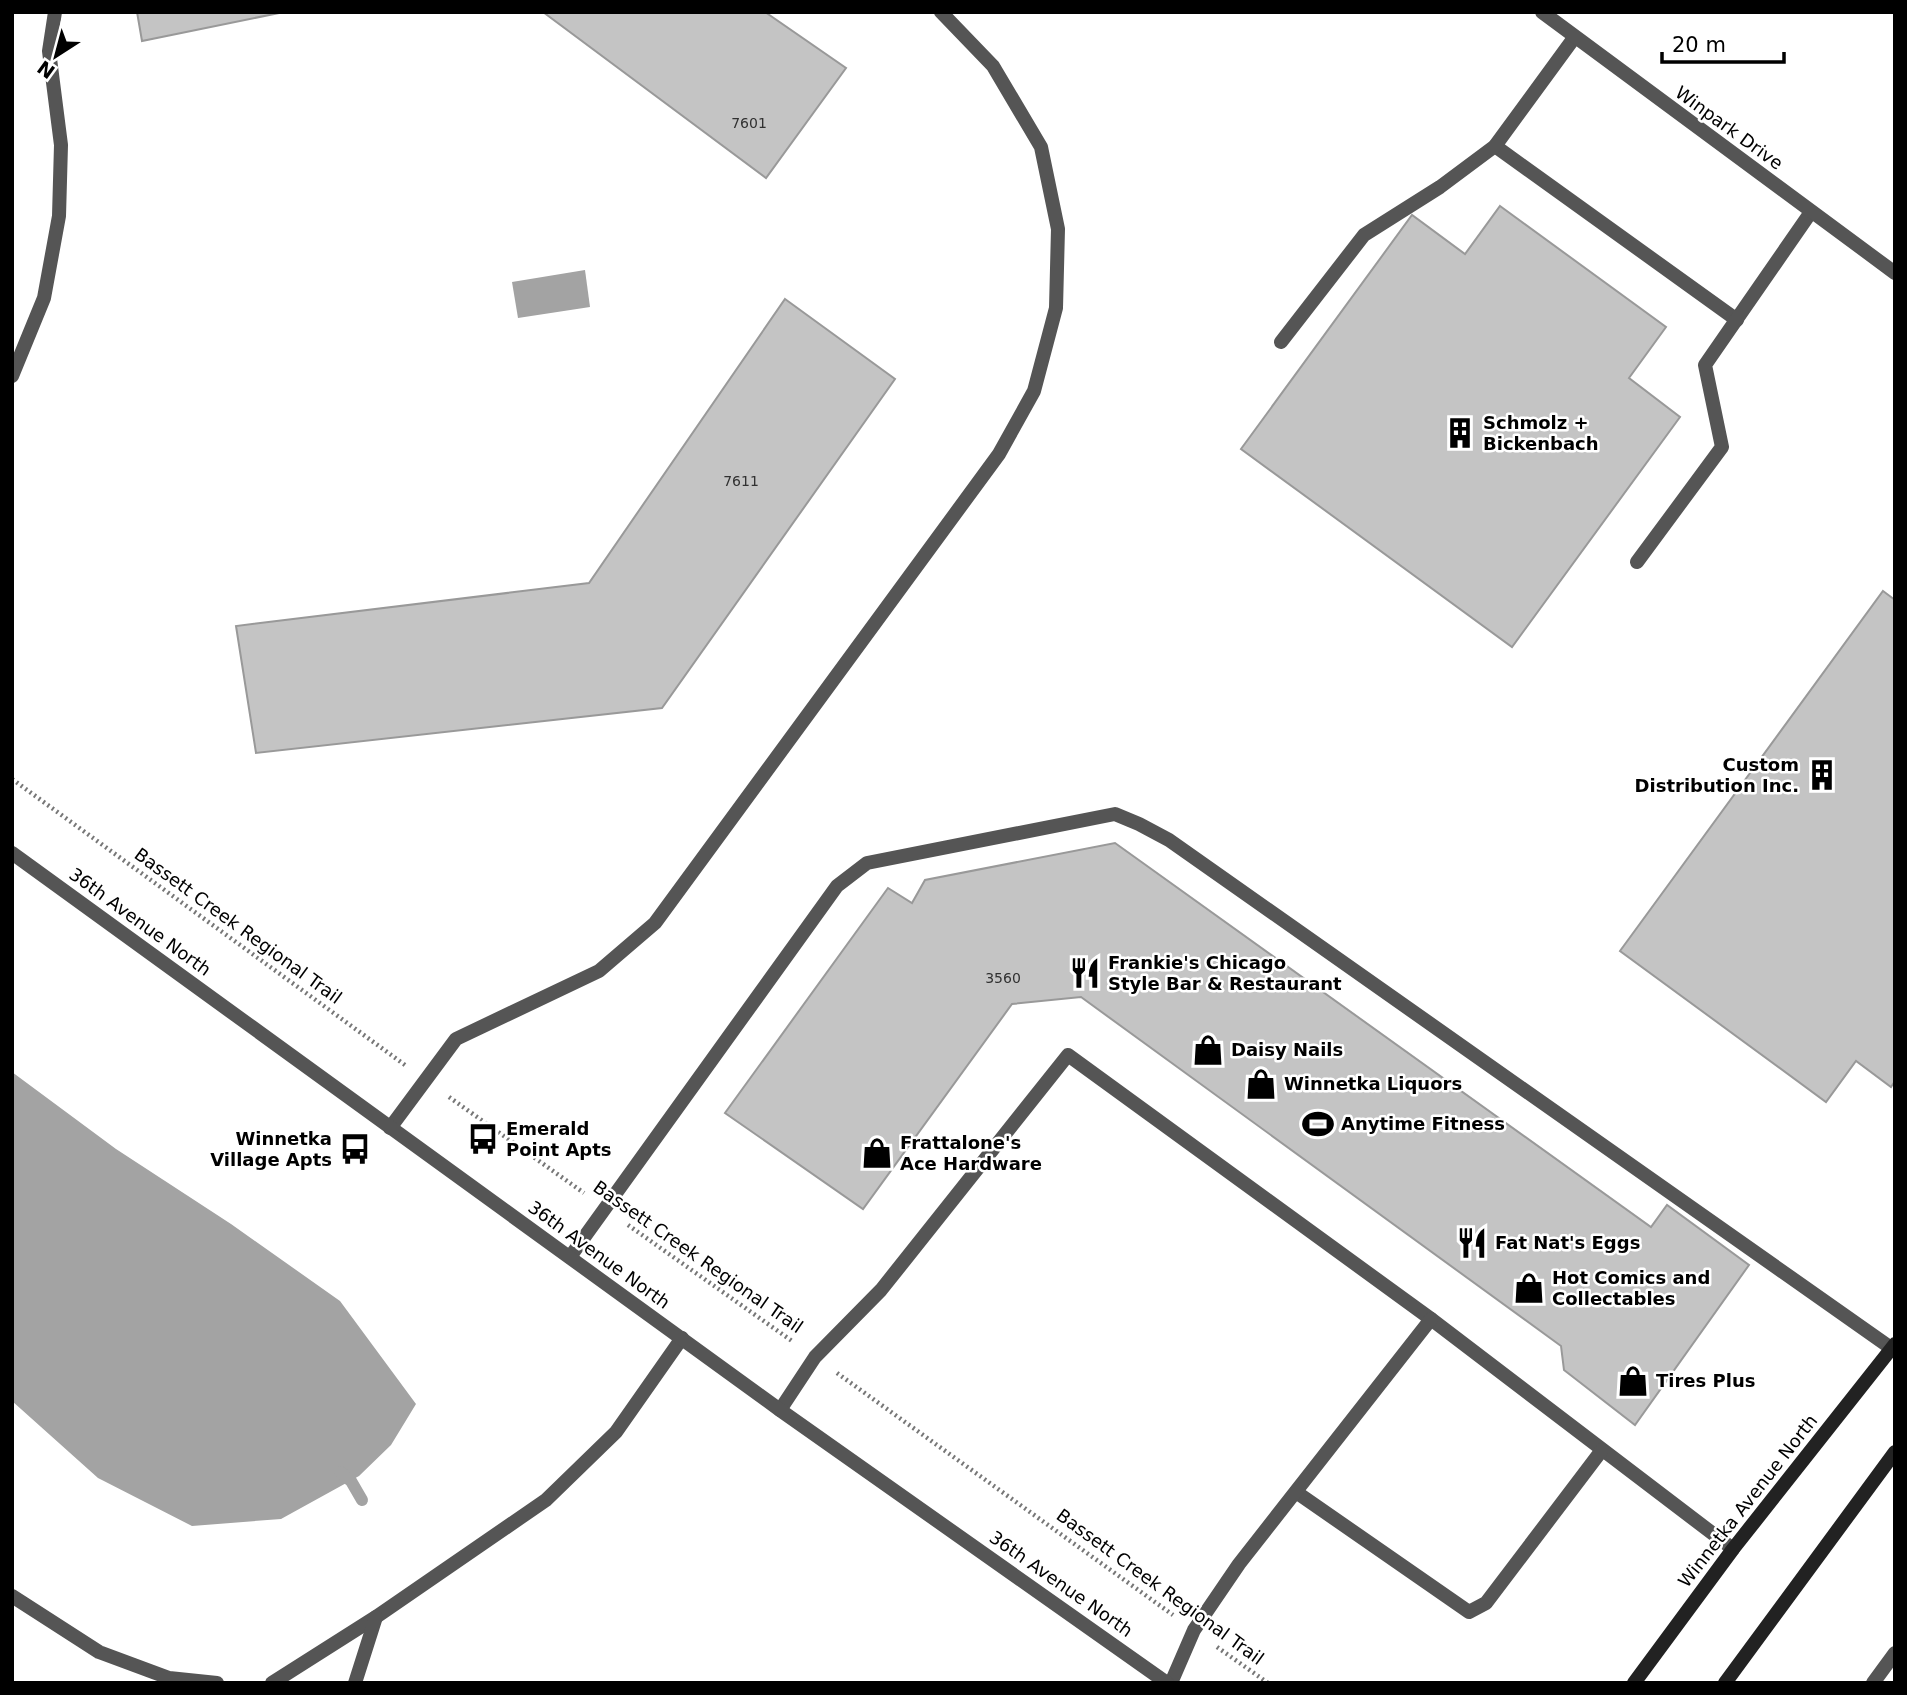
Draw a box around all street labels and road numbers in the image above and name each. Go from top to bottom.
street label: Winpark Drive [1671,82,1787,174]
street label: Bassett Creek Regional Trail [131,843,346,1008]
street label: 36th Avenue North [65,863,215,980]
street label: Bassett Creek Regional Trail [589,1176,807,1337]
street label: 36th Avenue North [524,1196,674,1313]
street label: Winnetka Avenue North [1674,1410,1821,1591]
street label: Bassett Creek Regional Trail [1053,1504,1268,1669]
street label: 36th Avenue North [986,1526,1137,1641]

